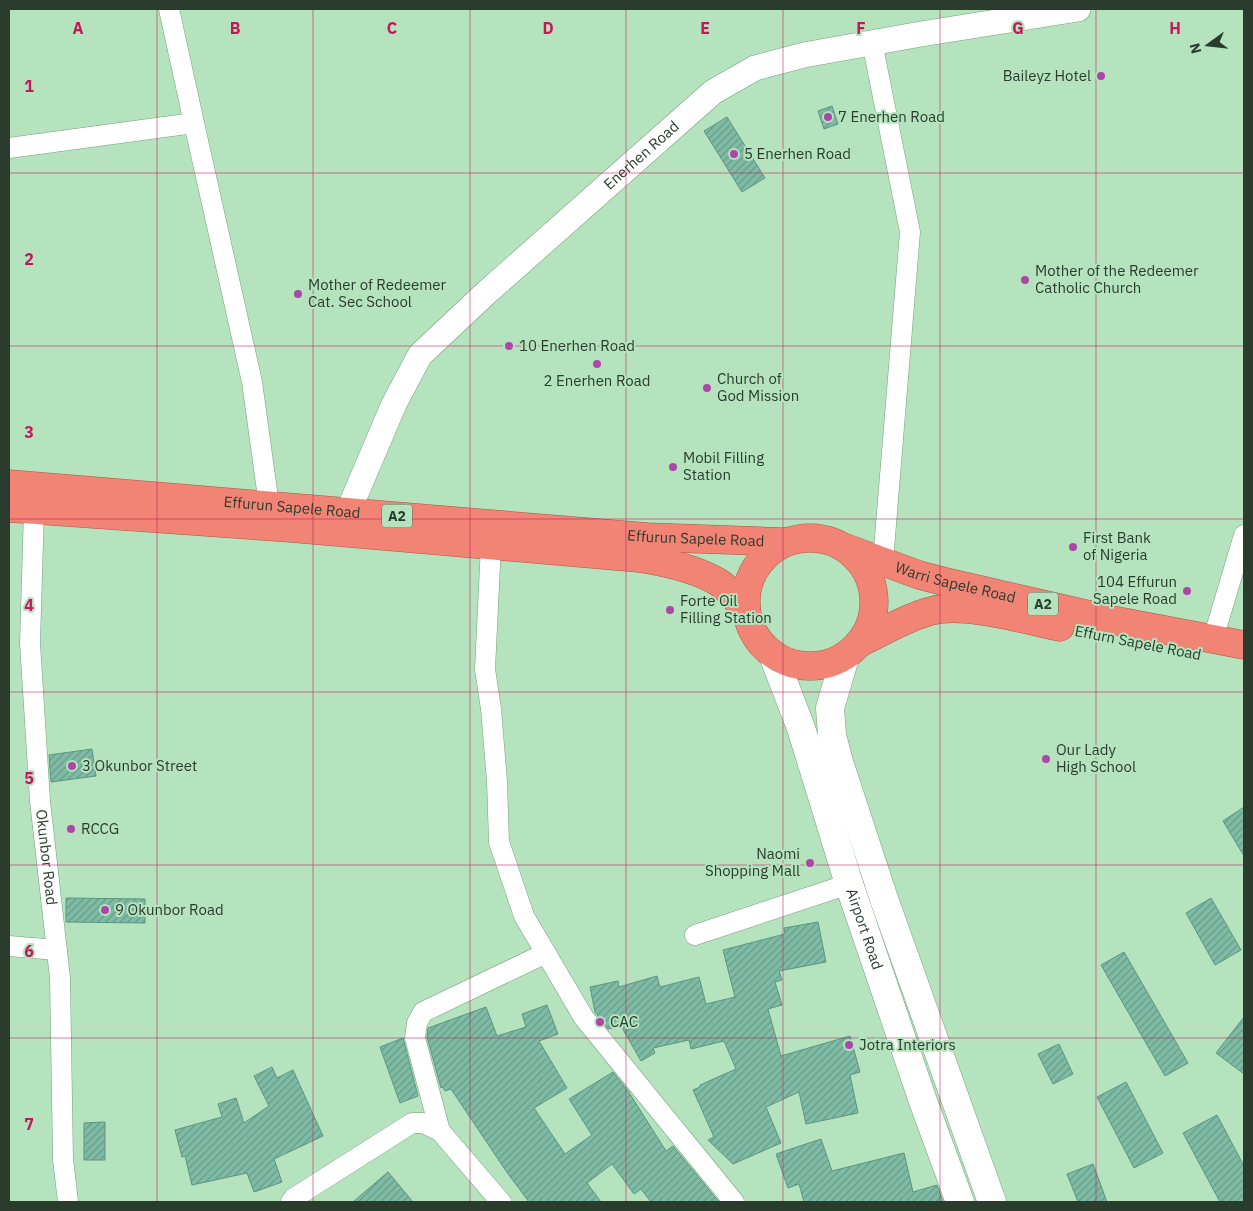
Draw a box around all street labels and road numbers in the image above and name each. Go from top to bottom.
street label: Enerhen Road [599,117,683,193]
street label: Effurun Sapele Road [223,492,361,522]
road number: A2 [382,504,412,528]
street label: Effurun Sapele Road [627,525,765,550]
street label: Warri Sapele Road [893,557,1018,607]
road number: A2 [1028,592,1058,616]
street label: Effurn Sapele Road [1073,621,1203,664]
street label: Okunbor Road [32,808,62,906]
street label: Airport Road [842,886,888,972]

